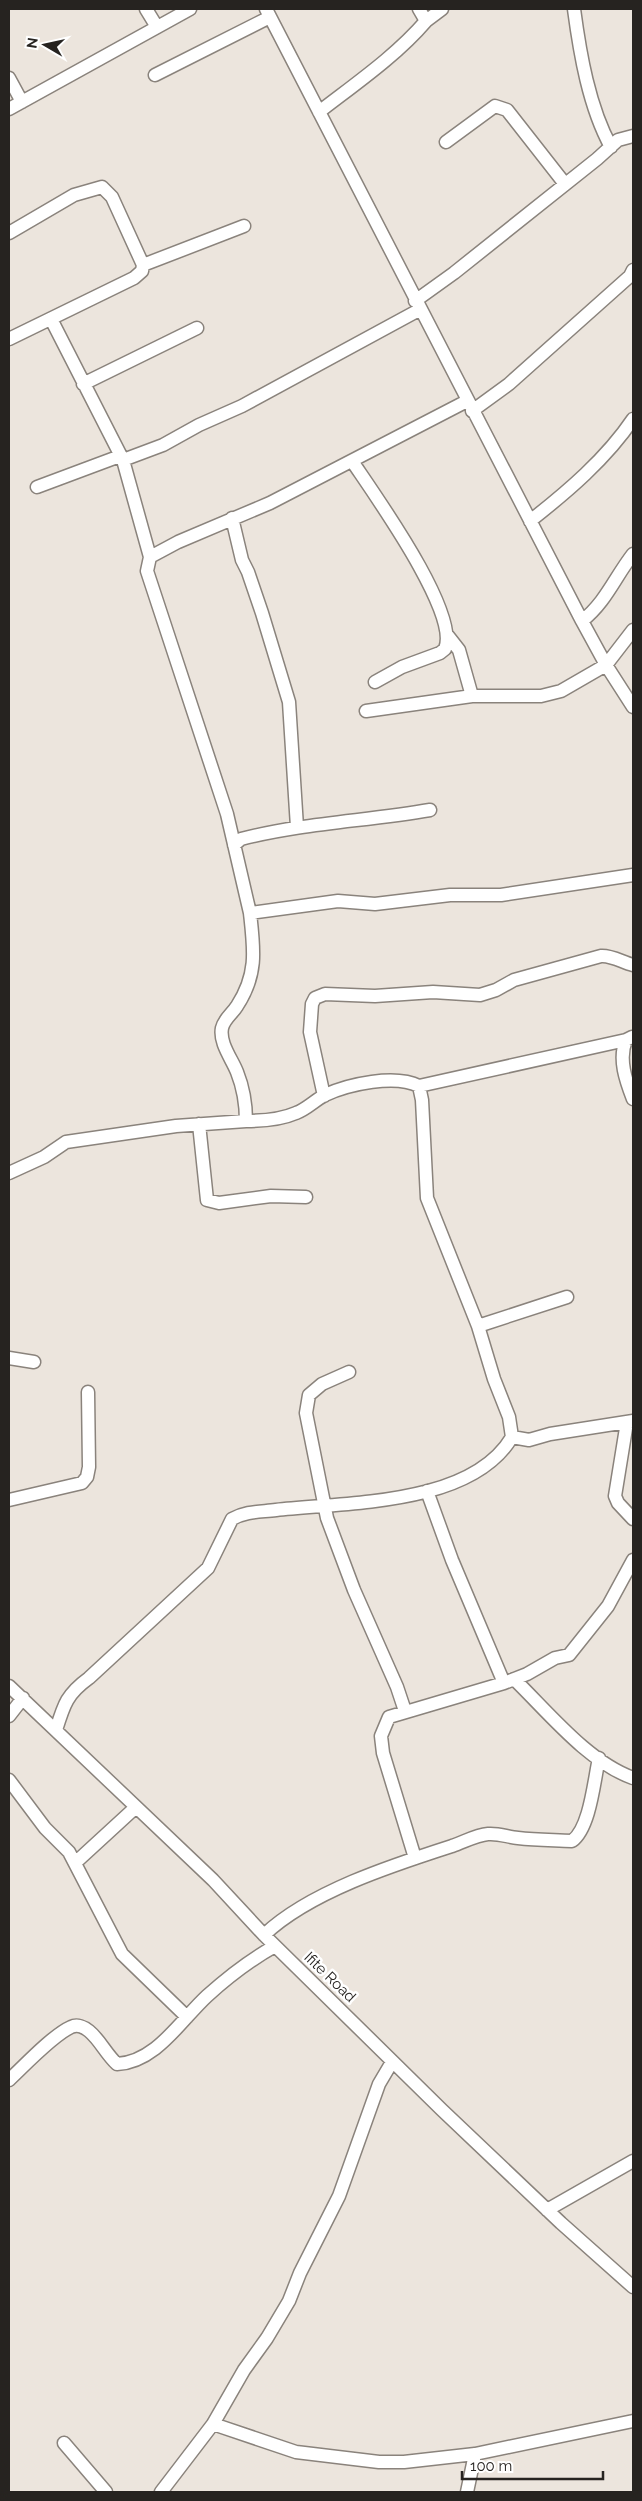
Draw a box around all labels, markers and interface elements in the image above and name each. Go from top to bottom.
north arrow [20,20,70,70]
text: N [23,36,41,49]
street label: Ifite Road [300,1948,360,2006]
scale bar [462,2448,603,2480]
text: 100 m [470,2457,512,2475]

